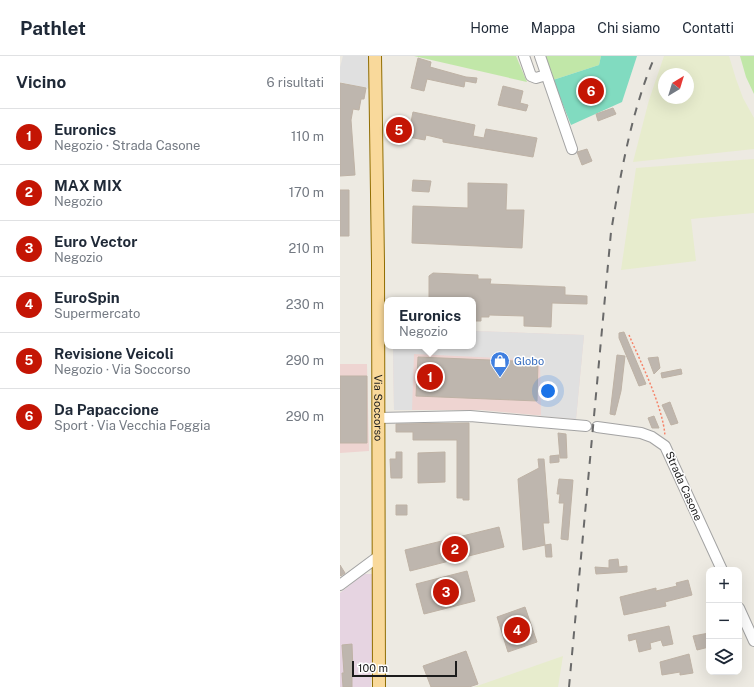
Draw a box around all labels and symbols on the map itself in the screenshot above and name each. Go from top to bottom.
north arrow [658,68,694,104]
pin: 6 [578,76,604,106]
pin: 5 [386,115,412,145]
shop icon: Globo [489,350,511,378]
place label: Globo [514,355,544,367]
pin: 1 [417,362,443,392]
street label: Via Soccorso [372,375,384,441]
your location [538,381,558,401]
street label: Strada Casone [663,449,705,523]
pin: 2 [442,534,468,564]
pin: 3 [433,577,459,607]
pin: 4 [504,615,530,645]
scale bar [352,659,457,678]

